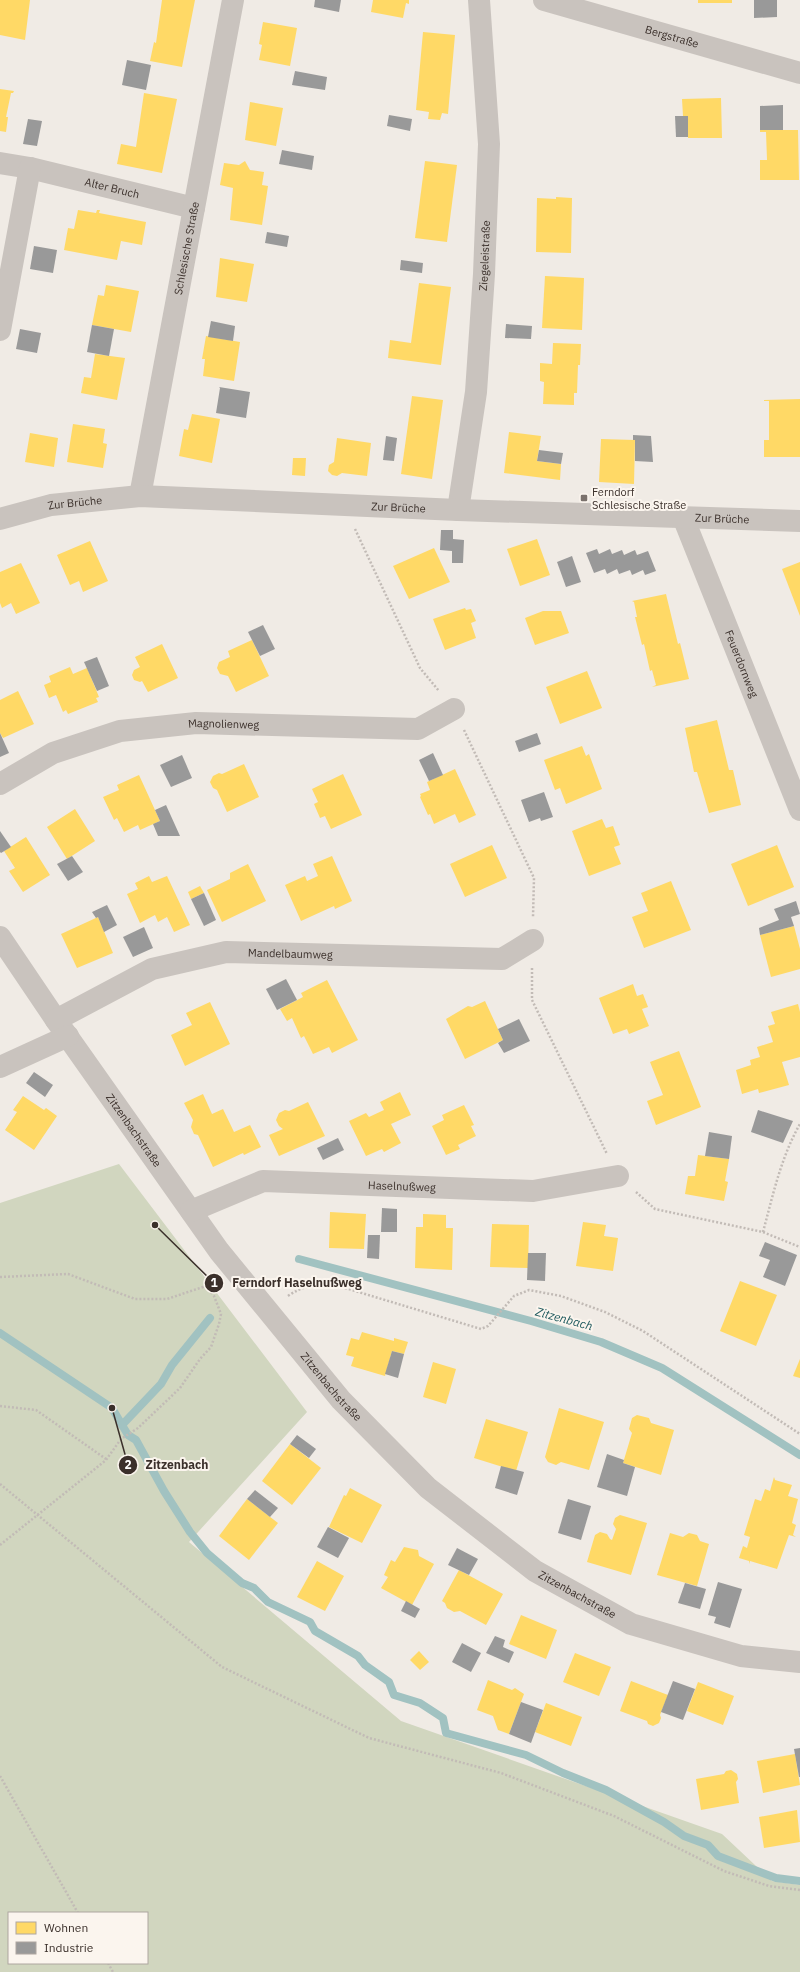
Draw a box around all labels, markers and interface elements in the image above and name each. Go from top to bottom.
street label: Bergstraße [644,22,700,51]
street label: Alter Bruch [83,175,141,201]
street label: Schlesische Straße [171,201,202,296]
street label: Ziegeleistraße [476,220,493,292]
place label: Ferndorf Schlesische Straße [592,485,686,512]
street label: Zur Brüche [46,493,103,513]
marker: Ferndorf Schlesische Straße [579,493,589,503]
street label: Zur Brüche [371,499,426,516]
street label: Zur Brüche [695,511,750,526]
street label: Feuerdornweg [722,628,761,700]
street label: Magnolienweg [187,716,260,732]
street label: Mandelbaumweg [248,946,333,962]
street label: Zitzenbachstraße [103,1091,164,1170]
street label: Haselnußweg [368,1178,436,1194]
callout: Ferndorf Haselnußweg [204,1271,370,1295]
text: 1 [210,1275,218,1290]
text: Ferndorf Haselnußweg [232,1275,362,1290]
water label: Zitzenbach [533,1303,595,1333]
street label: Zitzenbachstraße [298,1349,365,1424]
callout: Zitzenbach [118,1453,217,1477]
text: 2 [124,1457,132,1472]
text: Zitzenbach [146,1457,208,1472]
street label: Zitzenbachstraße [536,1567,619,1621]
legend [8,1912,148,1964]
text: Wohnen [44,1920,88,1935]
text: Industrie [44,1940,94,1955]

